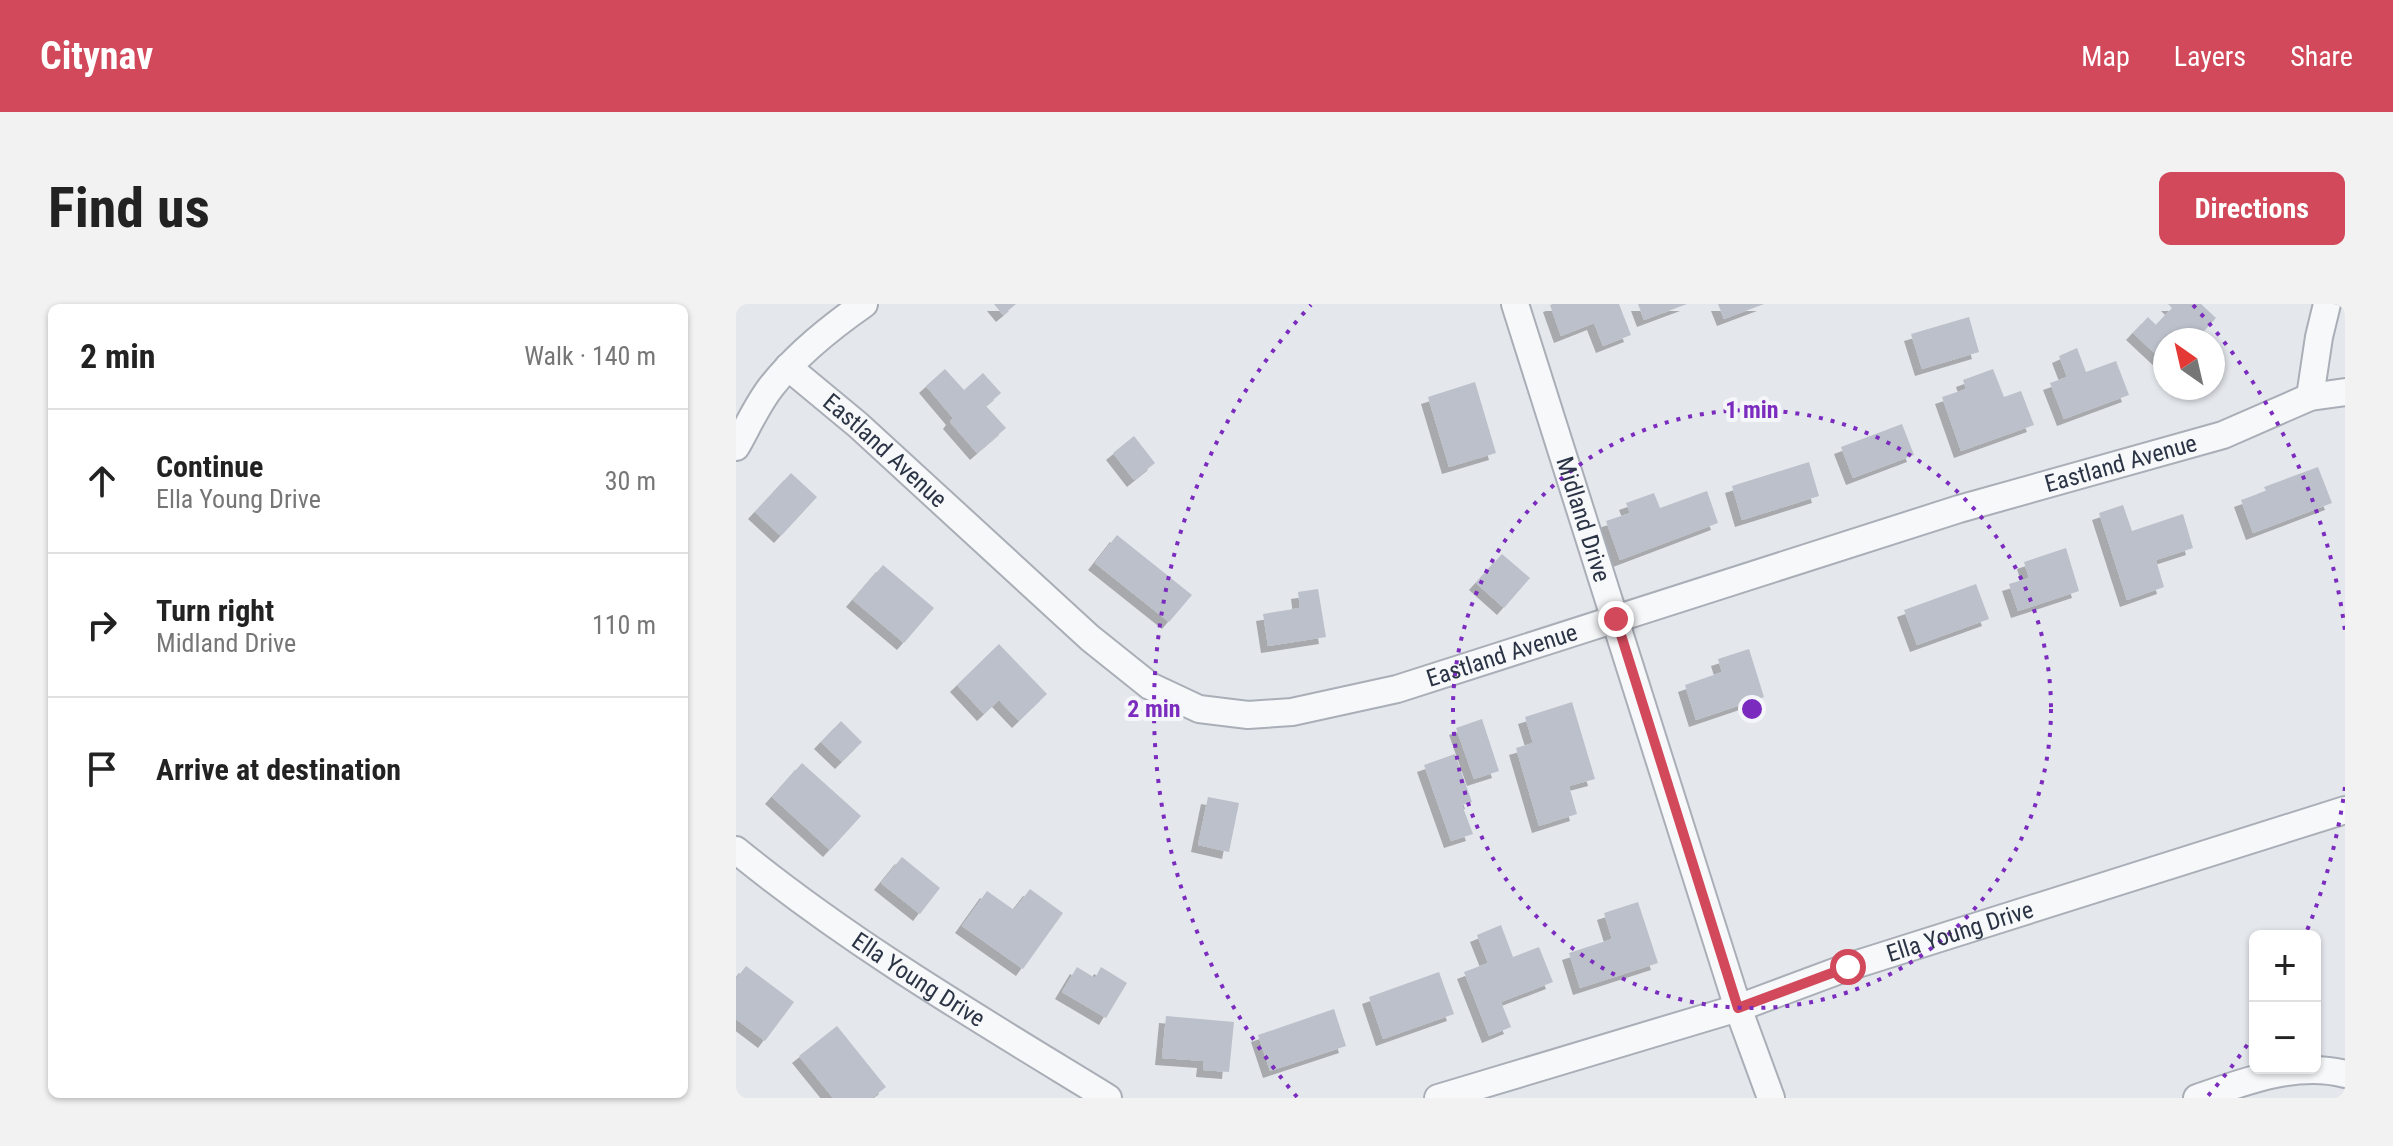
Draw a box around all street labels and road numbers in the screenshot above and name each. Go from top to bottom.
street label: Eastland Avenue [817,388,953,513]
street label: Eastland Avenue [2042,429,2200,498]
street label: Midland Drive [1550,453,1616,585]
street label: Eastland Avenue [1423,618,1581,693]
street label: Ella Young Drive [1883,895,2037,968]
street label: Ella Young Drive [847,927,990,1033]

